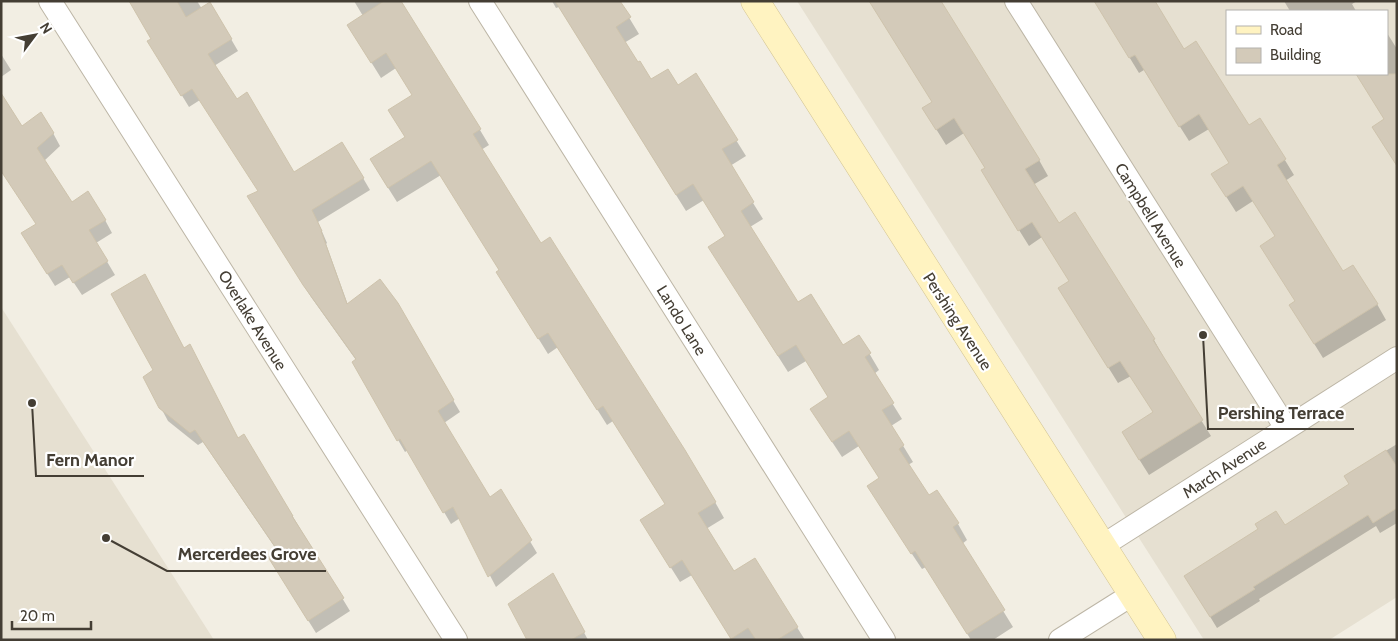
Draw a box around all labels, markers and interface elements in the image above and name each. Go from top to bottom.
north arrow [10,10,60,60]
legend [1226,10,1388,75]
text: N [36,19,56,37]
text: Road [1270,21,1303,39]
text: Building [1270,46,1321,64]
street label: Campbell Avenue [1111,160,1190,271]
street label: Overlake Avenue [214,267,291,374]
street label: Pershing Avenue [919,269,996,373]
street label: Lando Lane [653,282,711,359]
callout: Pershing Terrace [1208,396,1354,429]
text: Pershing Terrace [1218,402,1344,424]
street label: March Avenue [1179,434,1270,502]
callout: Fern Manor [36,443,144,476]
text: Fern Manor [46,449,134,471]
callout: Mercerdees Grove [167,538,326,571]
text: Mercerdees Grove [177,543,317,565]
scale bar [12,598,91,630]
text: 20 m [20,607,55,625]

